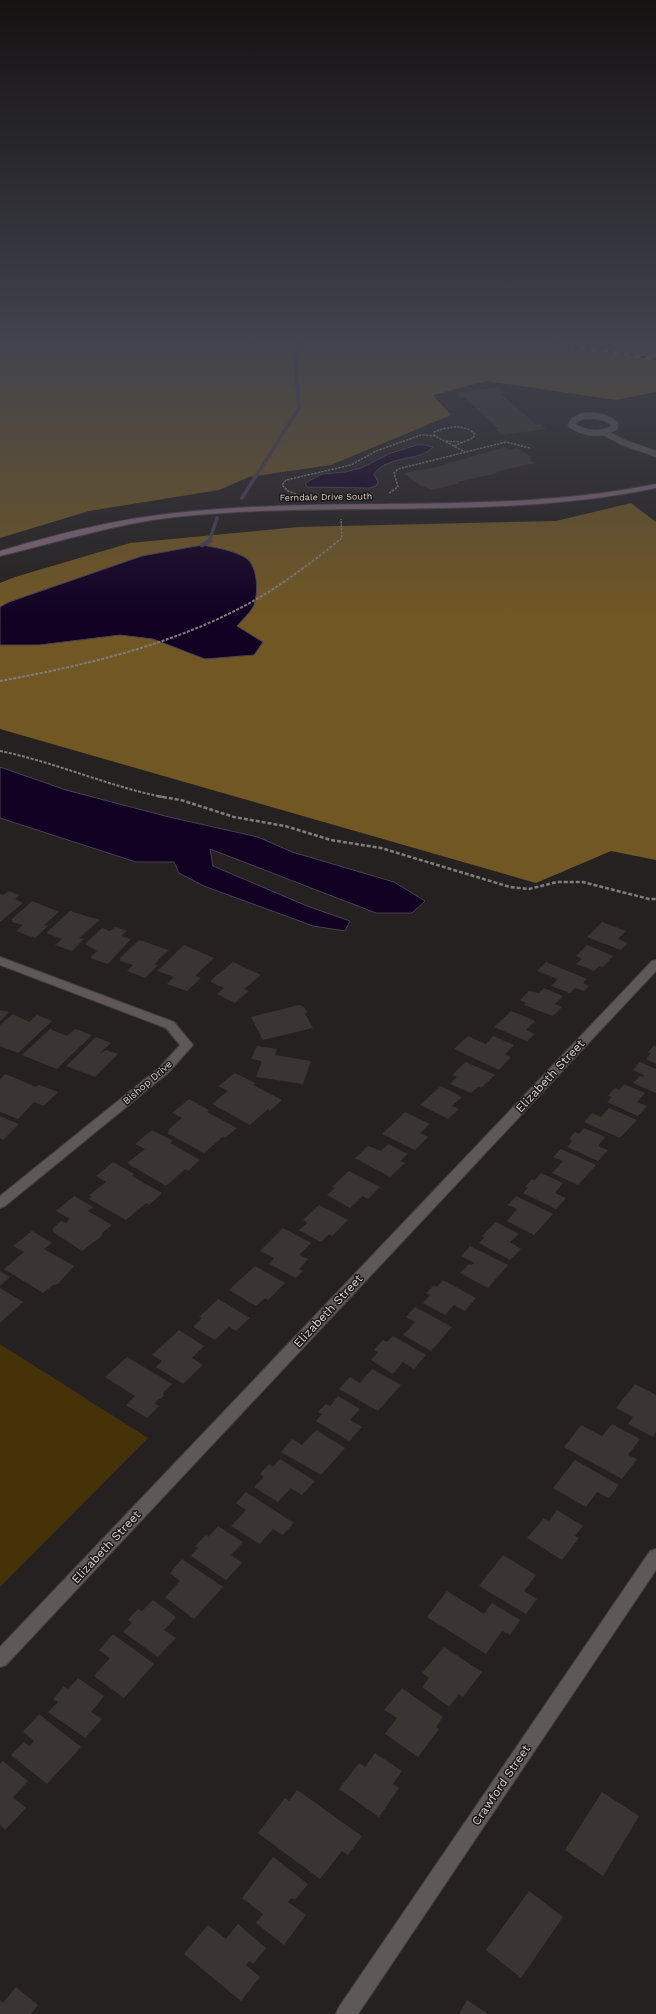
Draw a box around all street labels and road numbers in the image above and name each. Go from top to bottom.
street label: Ferndale Drive South [280,491,372,503]
street label: Elizabeth Street [513,1037,587,1115]
street label: Bishop Drive [121,1058,174,1107]
street label: Elizabeth Street [291,1272,365,1350]
street label: Elizabeth Street [69,1508,143,1586]
street label: Crawford Street [469,1742,533,1828]

